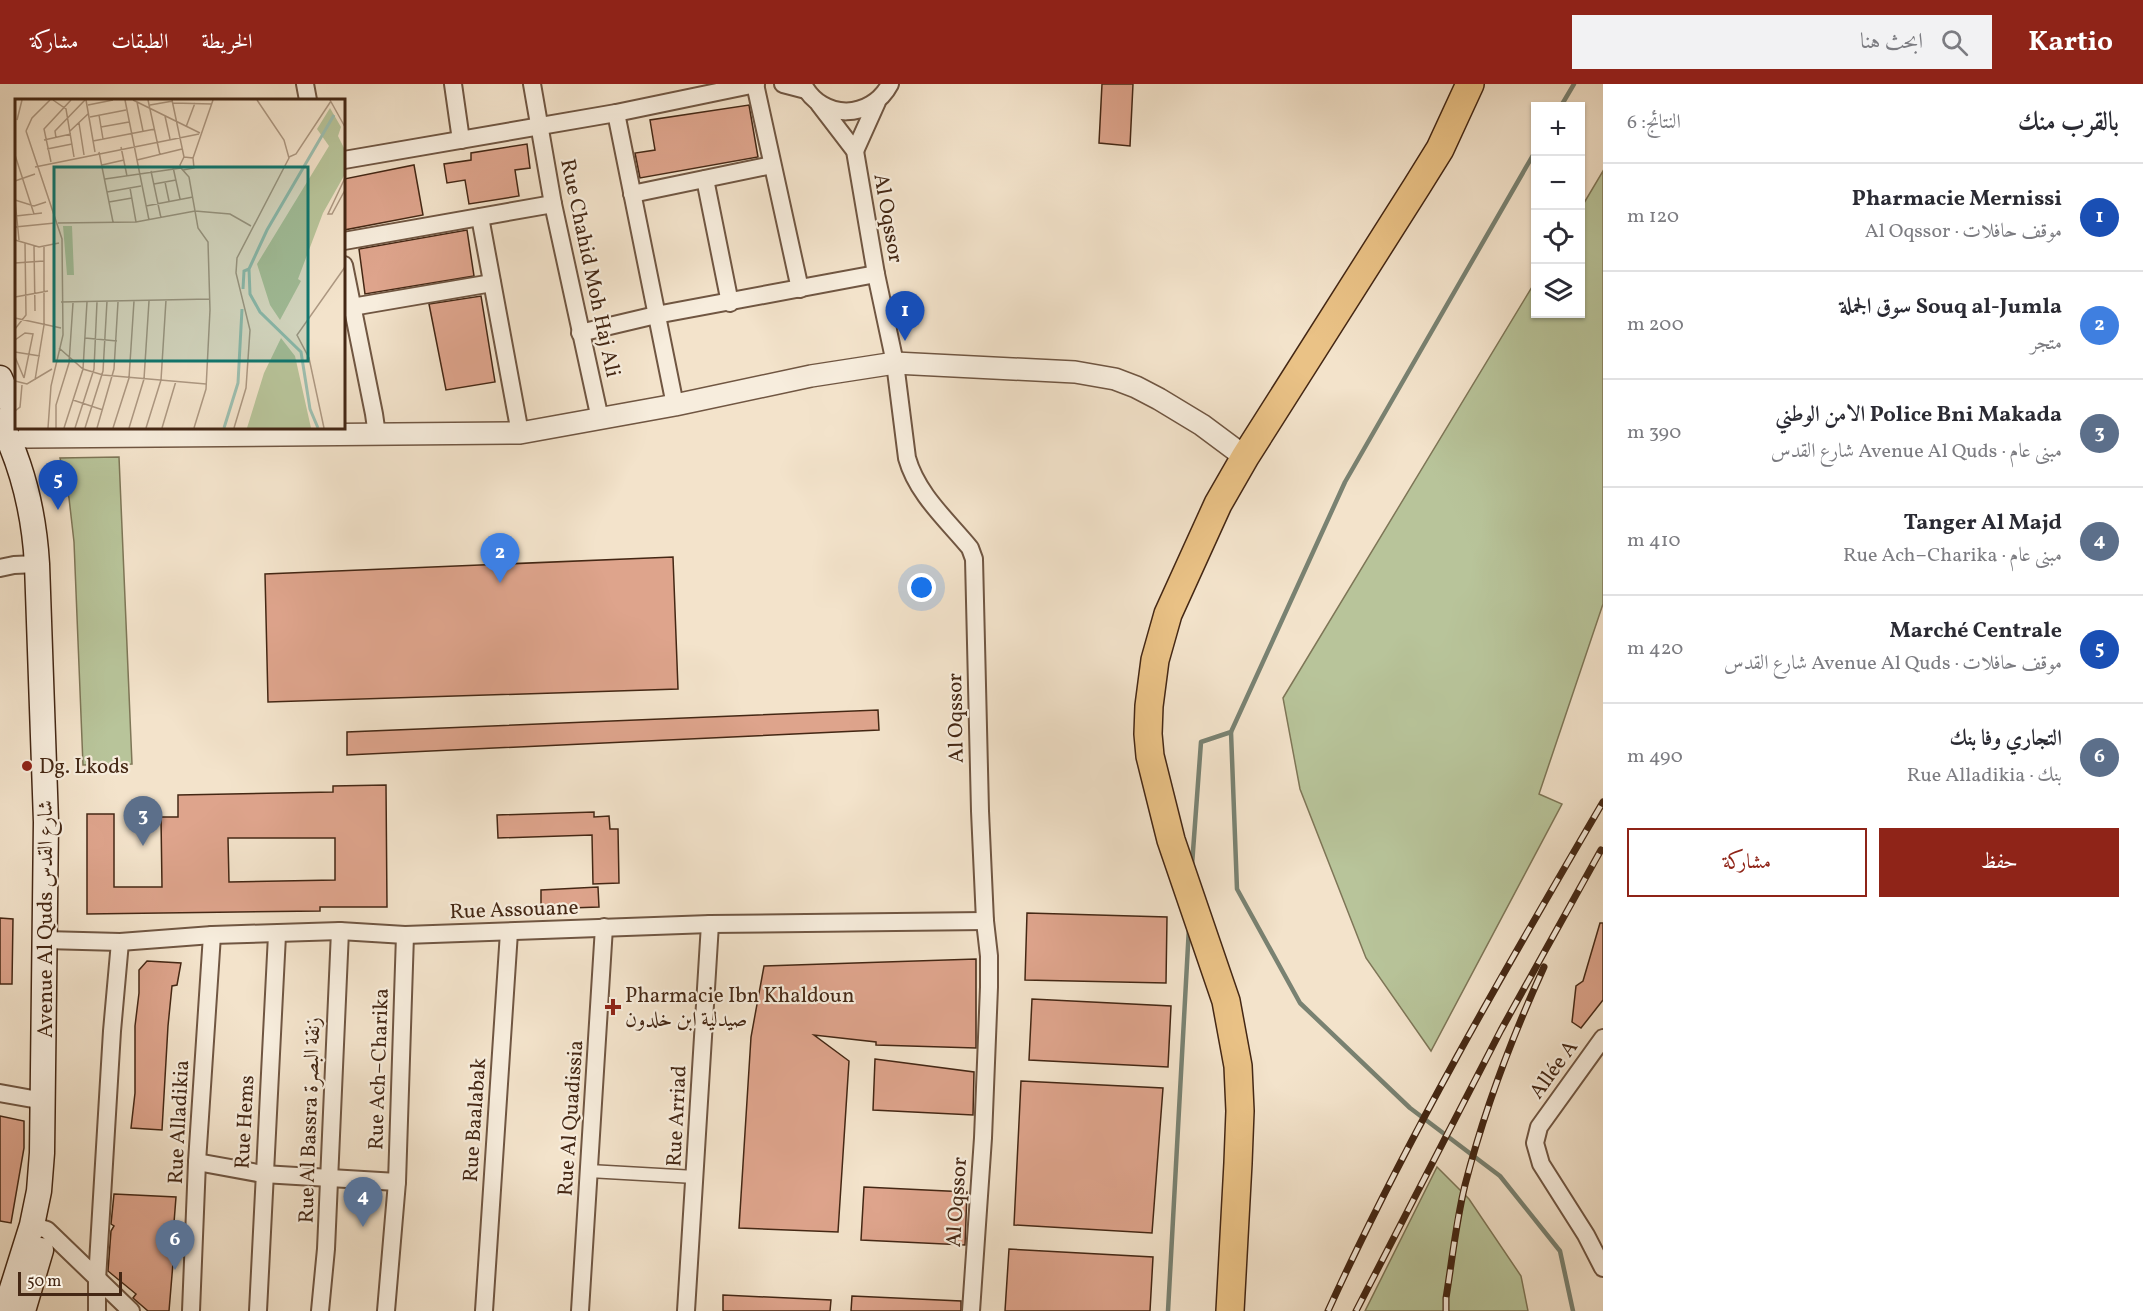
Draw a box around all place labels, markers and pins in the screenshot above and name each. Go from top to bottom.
pin: 1 [886,292,924,341]
pin: 5 [38,460,78,510]
pin: 2 [480,534,520,583]
place label: Dg. Lkods [39,753,129,782]
marker: Dg. Lkods [20,759,34,773]
pin: 3 [124,796,162,846]
place label: Pharmacie Ibn Khaldoun صيدلية ابن خلدون [625,982,854,1035]
marker: Pharmacie Ibn Khaldoun صيدلية ابن خلدون [606,1000,620,1014]
pin: 4 [344,1178,382,1227]
pin: 6 [156,1220,195,1270]

